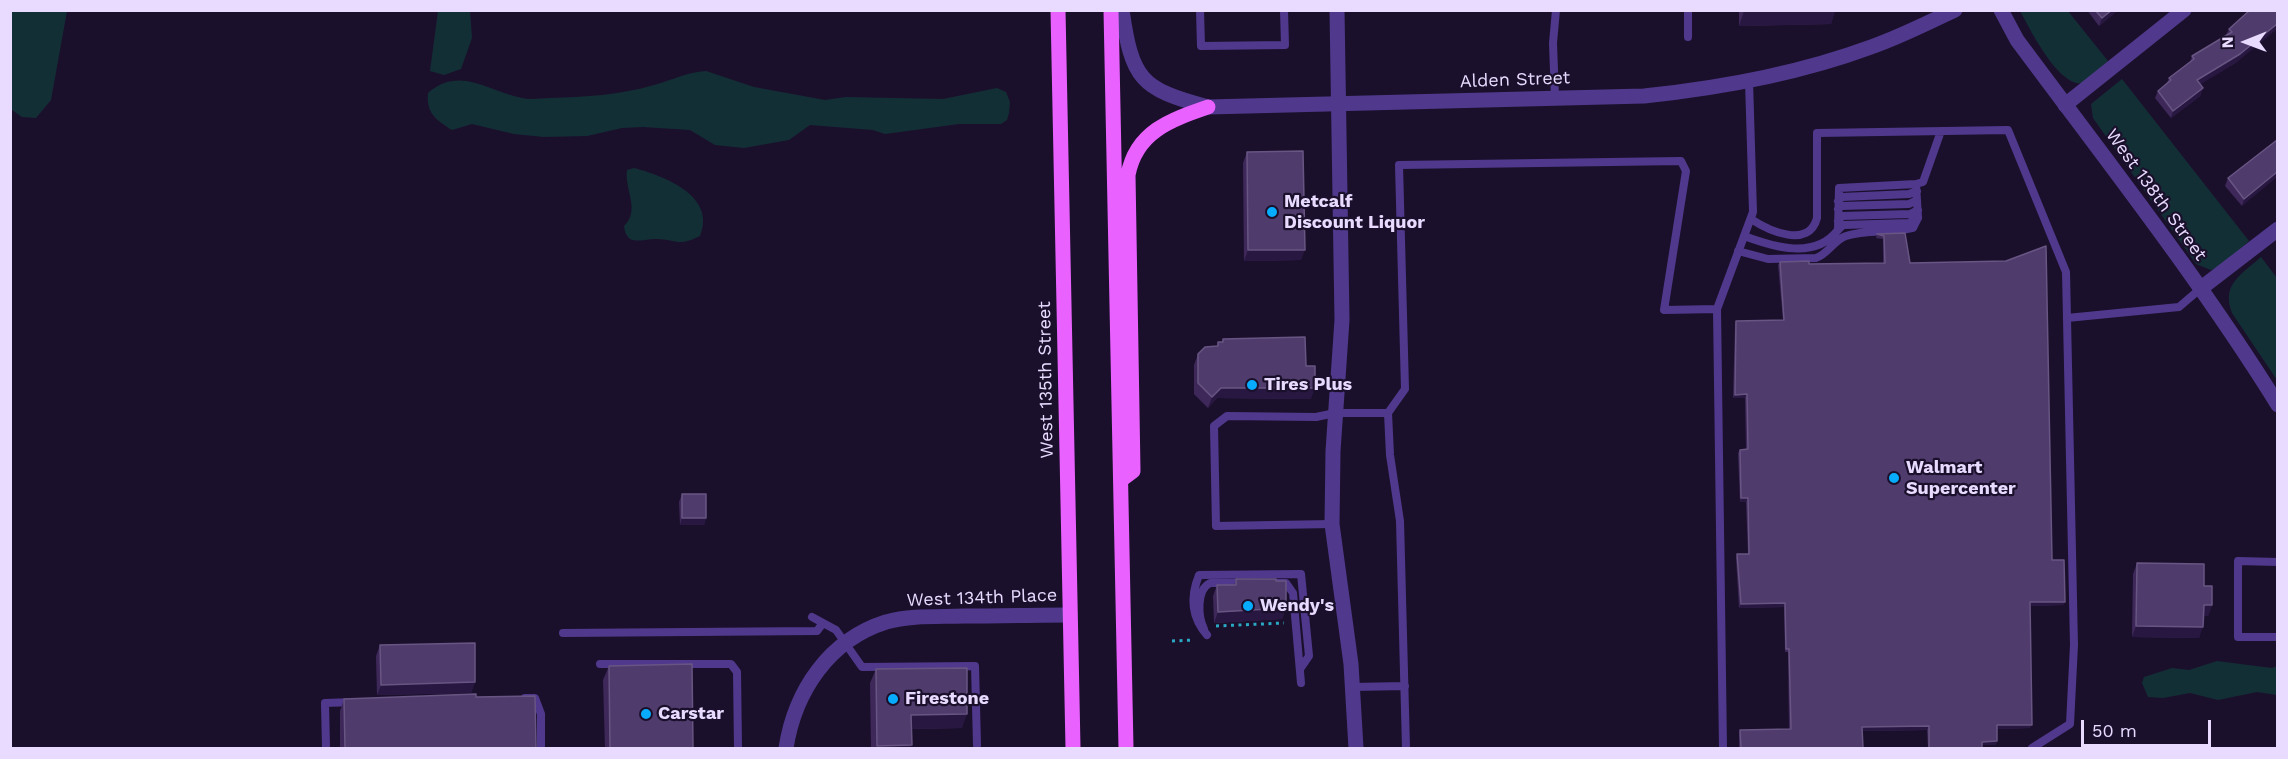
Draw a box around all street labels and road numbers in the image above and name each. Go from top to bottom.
street label: Alden Street [1459,67,1571,93]
street label: West 138th Street [2101,125,2211,265]
street label: West 135th Street [1034,301,1058,459]
street label: West 134th Place [906,585,1058,611]

